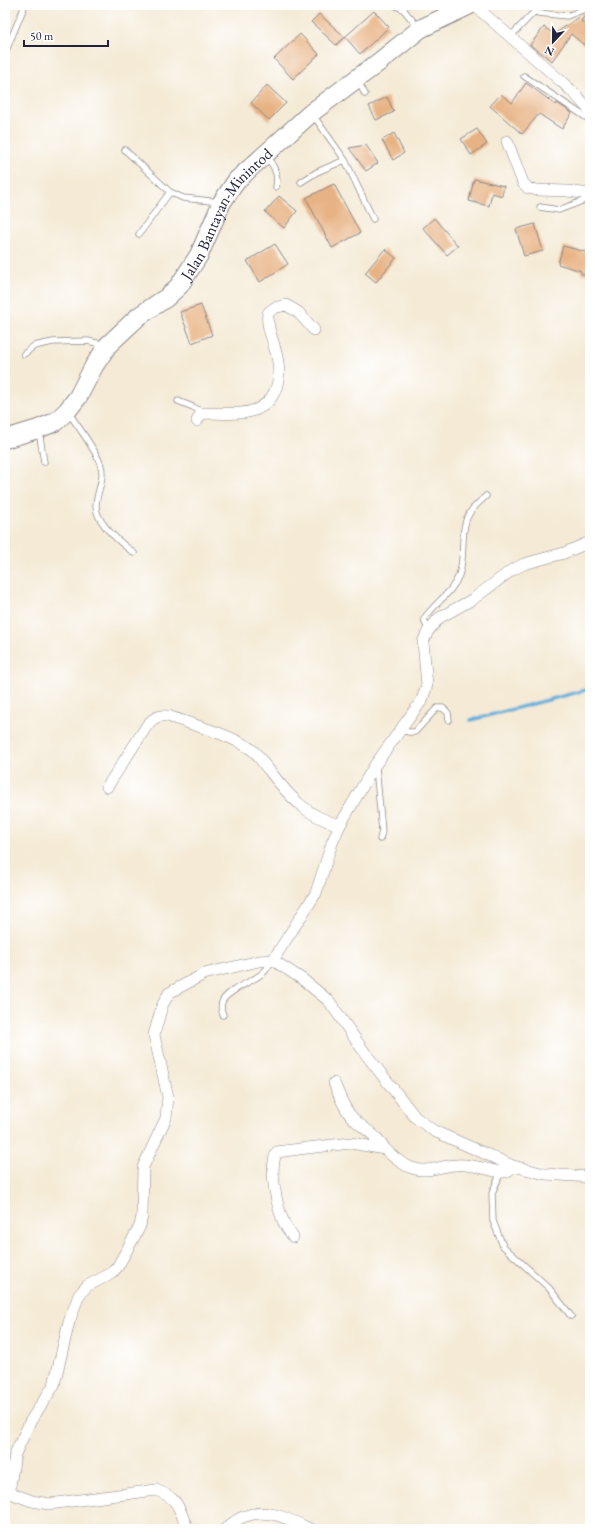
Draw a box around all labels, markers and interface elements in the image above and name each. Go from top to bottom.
scale bar [24,22,108,48]
north arrow [533,22,573,62]
text: 50 m [30,28,54,44]
text: N [542,43,556,59]
street label: Jalan Bantayan-Minintod [174,142,277,285]

